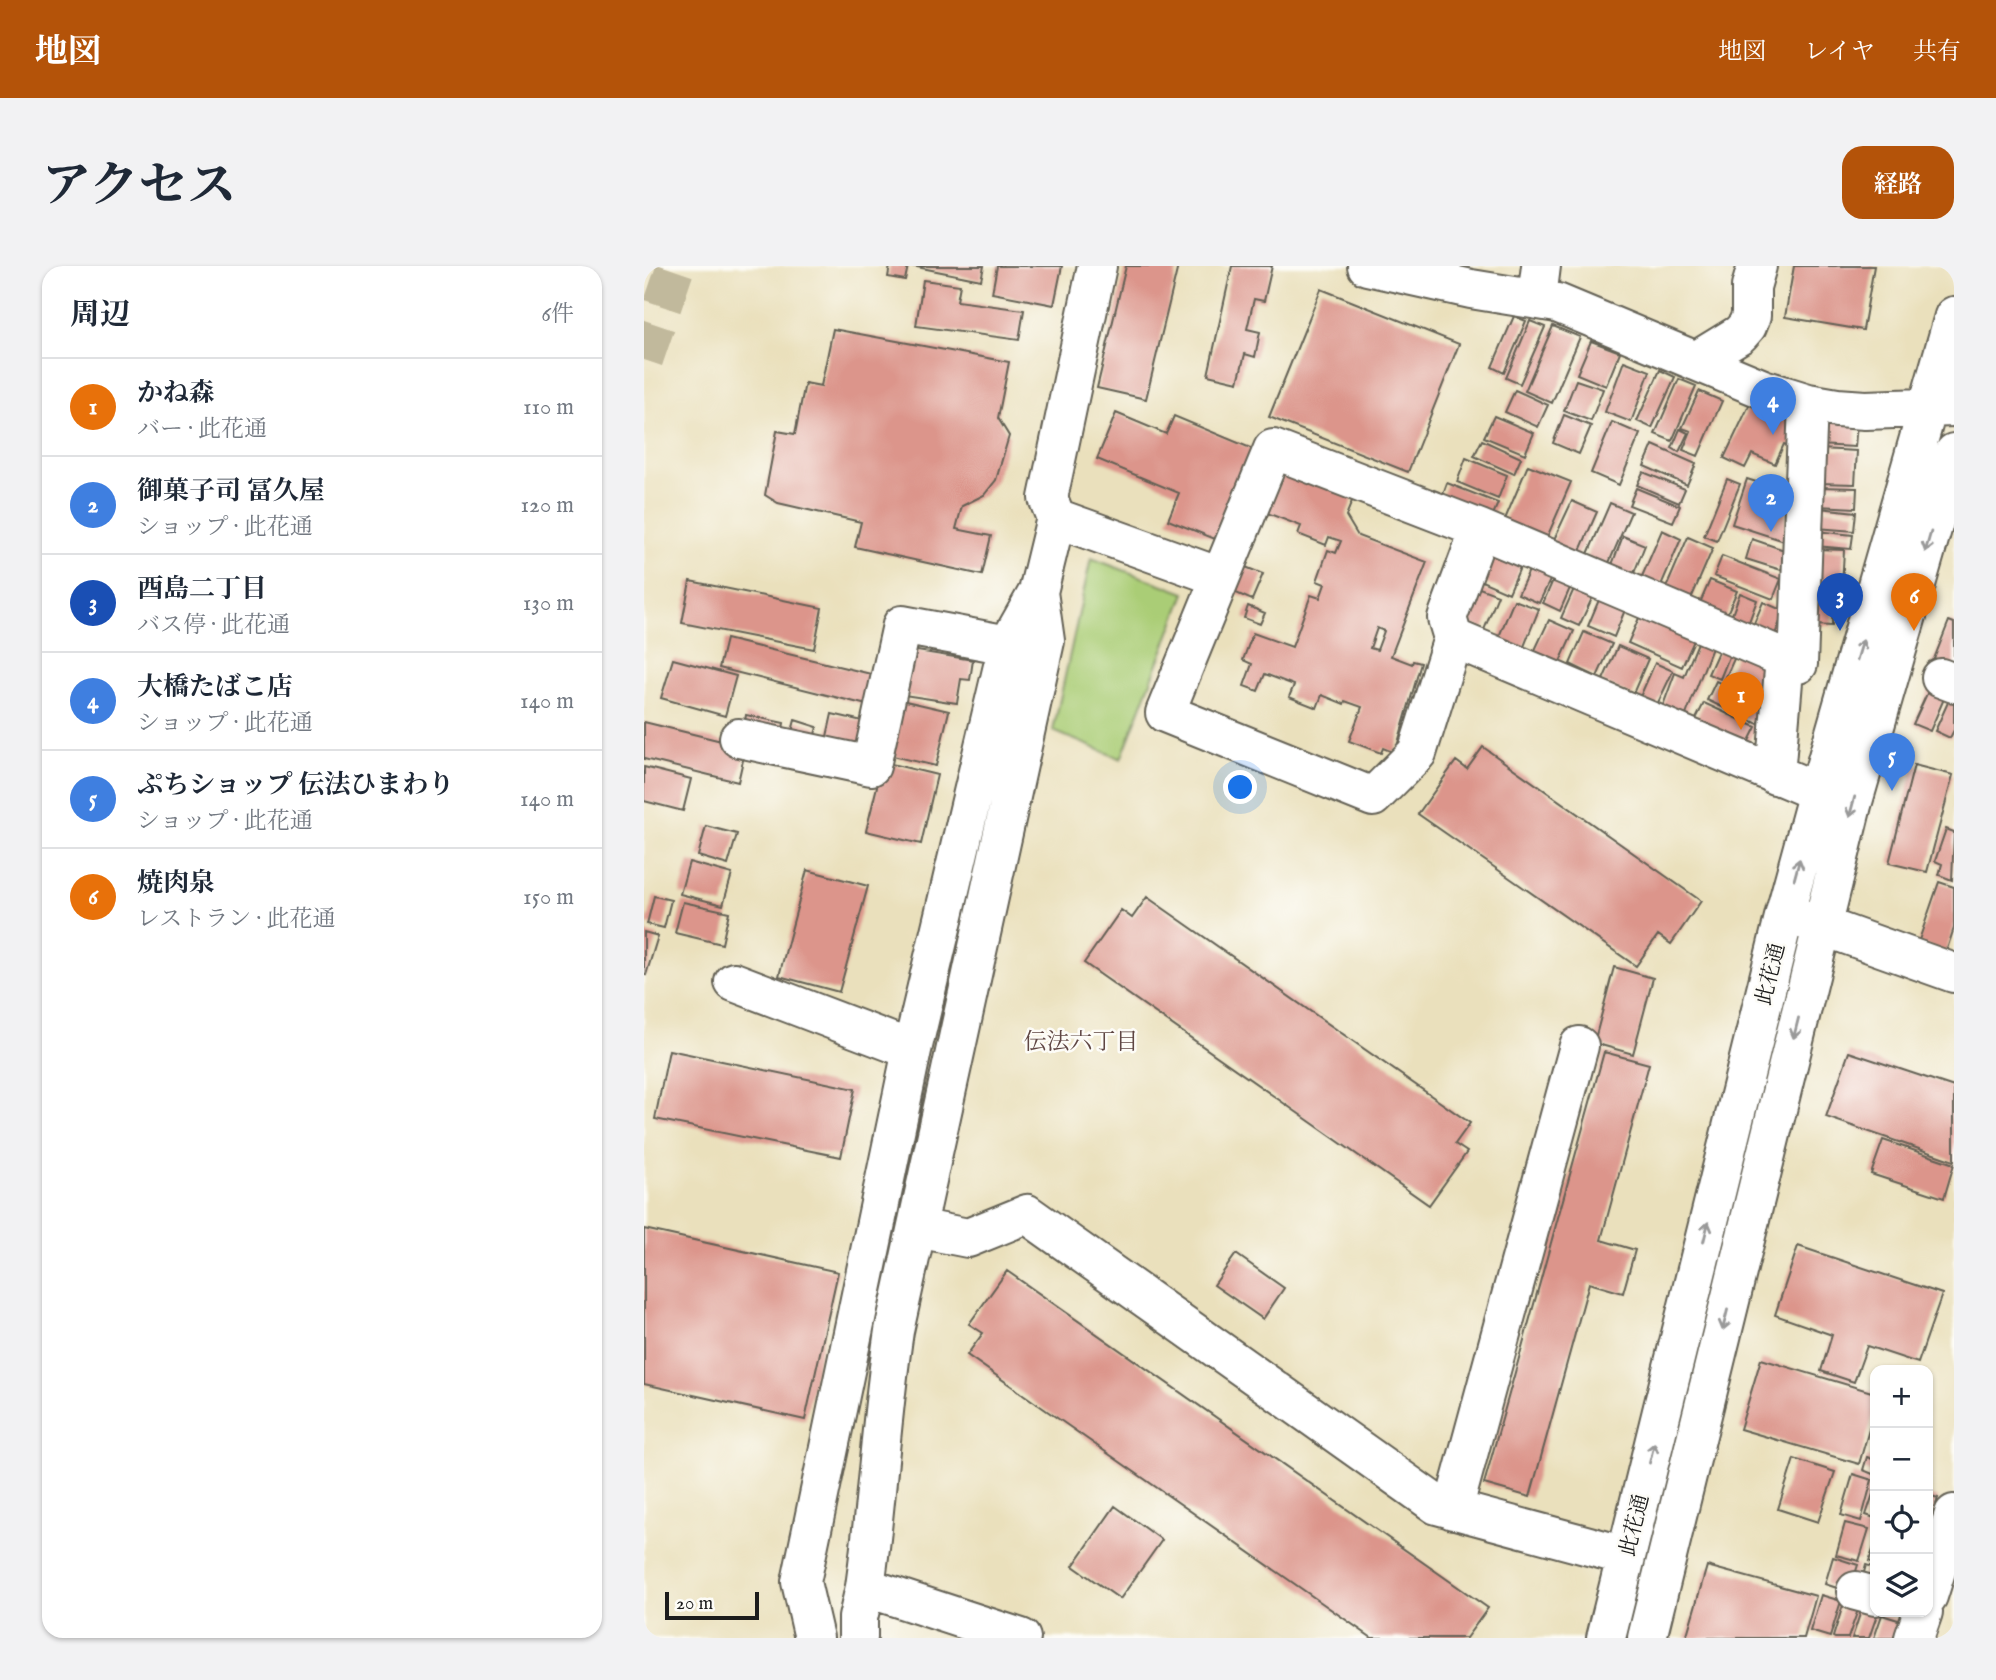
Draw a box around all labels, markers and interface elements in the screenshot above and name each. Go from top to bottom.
text: 地図 [35,32,101,74]
text: 地図 [1718,37,1766,68]
text: レイヤ [1804,37,1875,68]
text: 共有 [1913,37,1961,68]
button: 経路 [1842,146,1954,219]
text: アクセス [42,157,237,219]
text: 周辺 [70,297,130,335]
text: 6件 [541,300,574,329]
text: かね森 [137,377,215,410]
pin: 4 [1750,377,1796,435]
text: 1 [89,393,97,422]
text: 110 m [523,393,574,422]
text: バー · 此花通 [137,415,267,444]
pin: 2 [1748,474,1794,532]
text: 御菓子司 冨久屋 [137,475,325,508]
text: 2 [88,491,98,520]
text: 120 m [521,491,574,520]
text: ショップ · 此花通 [137,513,313,542]
one-way arrow [1921,531,1934,553]
text: 酉島二丁目 [137,573,267,606]
pin: 3 [1817,573,1863,631]
pin: 6 [1891,573,1937,631]
text: 3 [89,589,97,618]
text: 130 m [523,589,574,618]
text: バス停 · 此花通 [137,611,290,640]
one-way arrow [1854,639,1867,661]
text: 大橋たばこ店 [137,671,293,704]
pin: 1 [1718,672,1764,730]
text: 4 [87,687,99,716]
text: 140 m [520,687,574,716]
text: ショップ · 此花通 [137,709,313,738]
pin: 5 [1869,733,1915,791]
text: ぷちショップ 伝法ひまわり [137,769,454,802]
your location [1223,770,1257,804]
text: 5 [89,785,97,814]
text: 140 m [520,785,574,814]
one-way arrow [1845,796,1858,818]
text: ショップ · 此花通 [137,807,313,836]
one-way arrow [1791,858,1804,880]
text: 焼肉泉 [137,867,215,900]
text: 6 [88,883,98,912]
text: 150 m [523,883,574,912]
text: レストラン · 此花通 [137,905,335,934]
street label: 此花通 [1751,941,1792,1008]
one-way arrow [1789,1016,1802,1039]
district label: 伝法六丁目 [1024,1028,1139,1057]
one-way arrow [1700,1221,1713,1244]
one-way arrow [1718,1309,1731,1331]
map controls [1870,1365,1933,1617]
button: + [1870,1365,1933,1428]
button: − [1870,1428,1933,1491]
one-way arrow [1646,1442,1659,1465]
button: locate [1870,1491,1933,1554]
street label: 此花通 [1615,1492,1656,1559]
button: layers [1870,1554,1933,1617]
scale bar [665,1589,760,1621]
text: 20 m [676,1592,713,1616]

